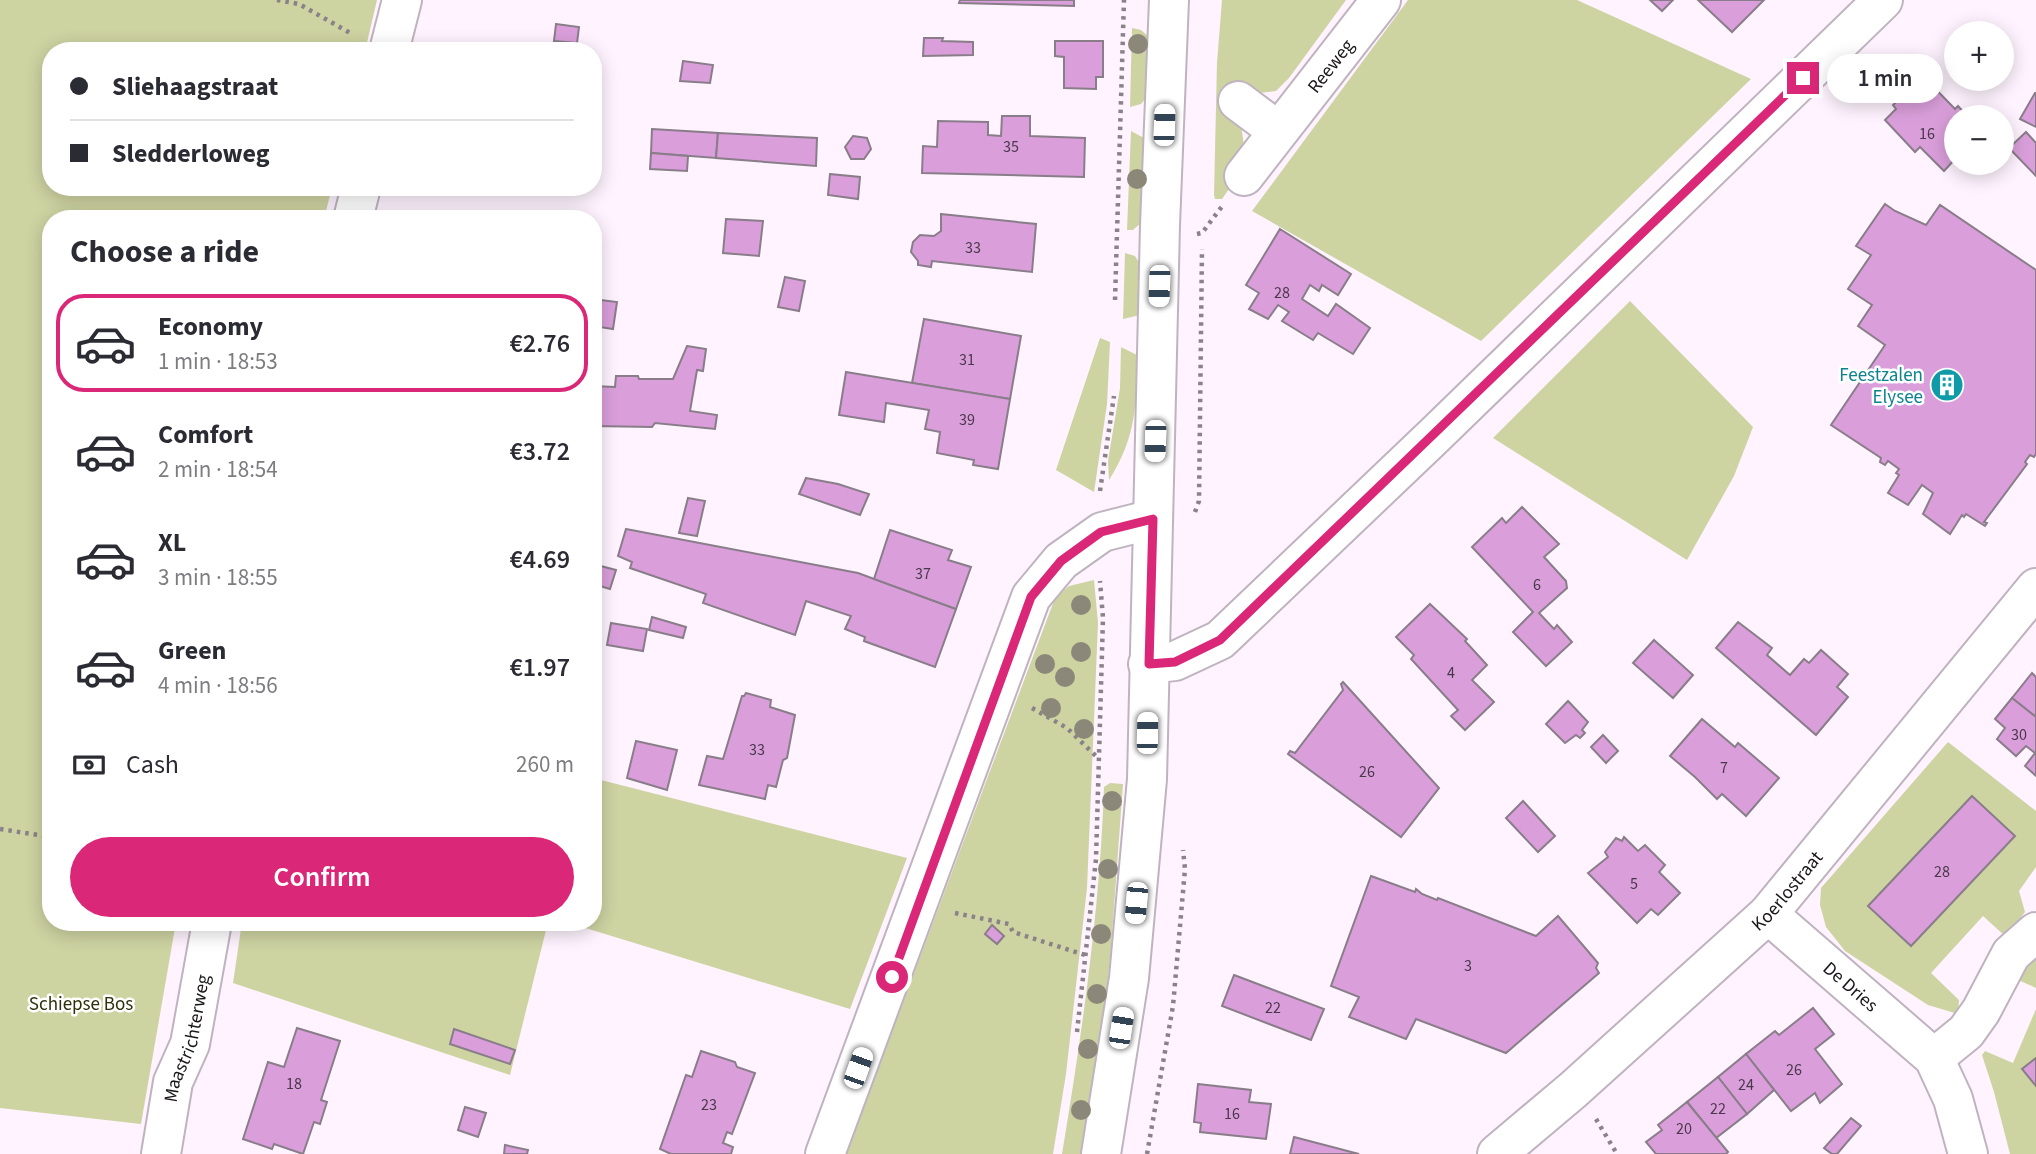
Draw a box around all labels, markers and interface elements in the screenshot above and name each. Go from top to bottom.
map controls [1944,21,2014,175]
button: + [1944,21,2014,91]
street label: Reeweg [1301,33,1361,99]
callout: 1 min [1828,54,1943,102]
route end [1787,62,1819,94]
text: 1 min [1858,62,1912,95]
text: Sliehaagstraat [112,68,278,105]
car [1153,104,1176,146]
button: − [1944,105,2014,175]
house number: 16 [1919,123,1935,145]
text: Sledderloweg [112,135,270,172]
house number: 35 [1003,136,1019,158]
text: Choose a ride [70,229,259,275]
house number: 33 [965,237,981,259]
car [1148,265,1171,307]
house number: 28 [1274,282,1290,304]
text: Economy [158,308,263,345]
icon: car [74,312,137,375]
text: €2.76 [509,325,570,362]
text: 1 min · 18:53 [158,345,278,378]
house number: 31 [959,349,975,371]
place label: Feestzalen Elysee [1839,362,1923,411]
building icon: Feestzalen Elysee [1928,366,1966,404]
house number: 39 [959,409,975,431]
text: Comfort [158,416,253,453]
icon: car [74,420,137,483]
car [1144,420,1167,462]
text: €3.72 [509,433,570,470]
text: 2 min · 18:54 [158,453,278,486]
text: XL [158,524,186,561]
icon: car [74,528,137,591]
text: €4.69 [509,541,570,578]
text: 3 min · 18:55 [158,561,278,594]
house number: 37 [915,563,931,585]
house number: 6 [1533,574,1541,596]
text: Green [158,632,226,669]
icon: car [74,636,137,699]
text: €1.97 [509,649,570,686]
house number: 4 [1447,662,1455,684]
text: 4 min · 18:56 [158,669,278,702]
car [1137,712,1158,754]
house number: 30 [2011,724,2027,746]
house number: 33 [749,739,765,761]
icon: cash [70,746,108,784]
text: Cash [126,746,179,783]
text: 260 m [516,748,574,781]
house number: 7 [1720,757,1728,779]
house number: 26 [1359,761,1375,783]
button: Confirm [70,837,574,917]
street label: Koerlostraat [1746,845,1830,938]
house number: 28 [1934,861,1950,883]
house number: 5 [1630,873,1638,895]
car [1124,881,1149,925]
house number: 3 [1464,955,1472,977]
street label: De Dries [1817,956,1884,1019]
route start [876,961,908,993]
street label: Maastrichterweg [158,972,217,1104]
park label: Schiepse Bos [29,991,133,1018]
house number: 22 [1265,997,1281,1019]
car [1108,1006,1135,1050]
car [841,1045,876,1091]
house number: 26 [1786,1059,1802,1081]
house number: 18 [286,1073,302,1095]
house number: 24 [1738,1074,1754,1096]
house number: 23 [701,1094,717,1116]
house number: 22 [1710,1098,1726,1120]
house number: 16 [1224,1103,1240,1125]
house number: 20 [1676,1118,1692,1140]

